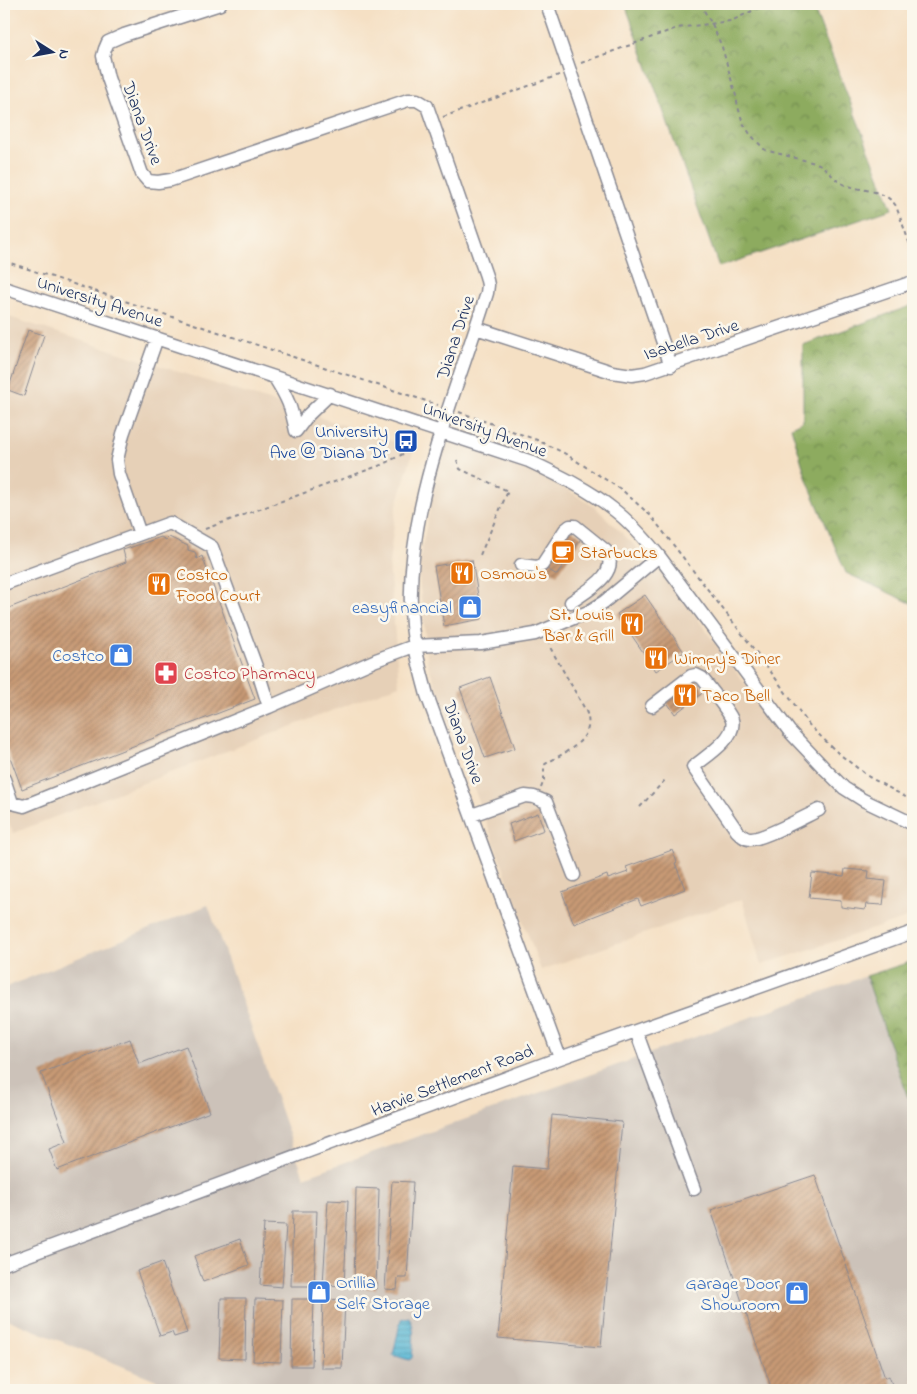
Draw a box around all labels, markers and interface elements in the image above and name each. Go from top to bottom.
north arrow [28,28,78,78]
text: N [52,48,74,61]
street label: Diana Drive [114,77,169,170]
street label: University Avenue [33,270,167,336]
street label: Diana Drive [431,291,483,384]
street label: Isabella Drive [641,313,743,368]
street label: University Avenue [418,396,551,466]
place label: University Ave @ Diana Dr [270,420,388,467]
bus stop icon: University Ave @ Diana Dr [393,428,419,454]
cafe icon: Starbucks [550,539,576,565]
place label: Starbucks [580,541,658,567]
restaurant icon: Osmow's [449,560,475,586]
place label: Osmow's [480,562,547,588]
place label: Costco Food Court [175,563,261,610]
restaurant icon: Costco Food Court [146,571,172,597]
shop icon: easyfinancial [457,594,483,620]
place label: easyfinancial [352,596,452,622]
place label: St. Louis Bar & Grill [542,603,614,650]
restaurant icon: St. Louis Bar & Grill [619,611,645,637]
shop icon: Costco [108,642,134,668]
place label: Costco [52,644,104,670]
restaurant icon: Wimpy's Diner [643,645,669,671]
place label: Wimpy's Diner [674,647,781,673]
pharmacy icon: Costco Pharmacy [153,660,179,686]
place label: Costco Pharmacy [184,662,315,688]
restaurant icon: Taco Bell [672,682,698,708]
place label: Taco Bell [702,684,770,710]
street label: Diana Drive [435,696,490,789]
street label: Harvie Settlement Road [368,1039,538,1125]
place label: Orillia Self Storage [336,1271,431,1319]
place label: Garage Door Showroom [686,1272,780,1319]
shop icon: Orillia Self Storage [306,1279,332,1305]
shop icon: Garage Door Showroom [784,1280,810,1306]

